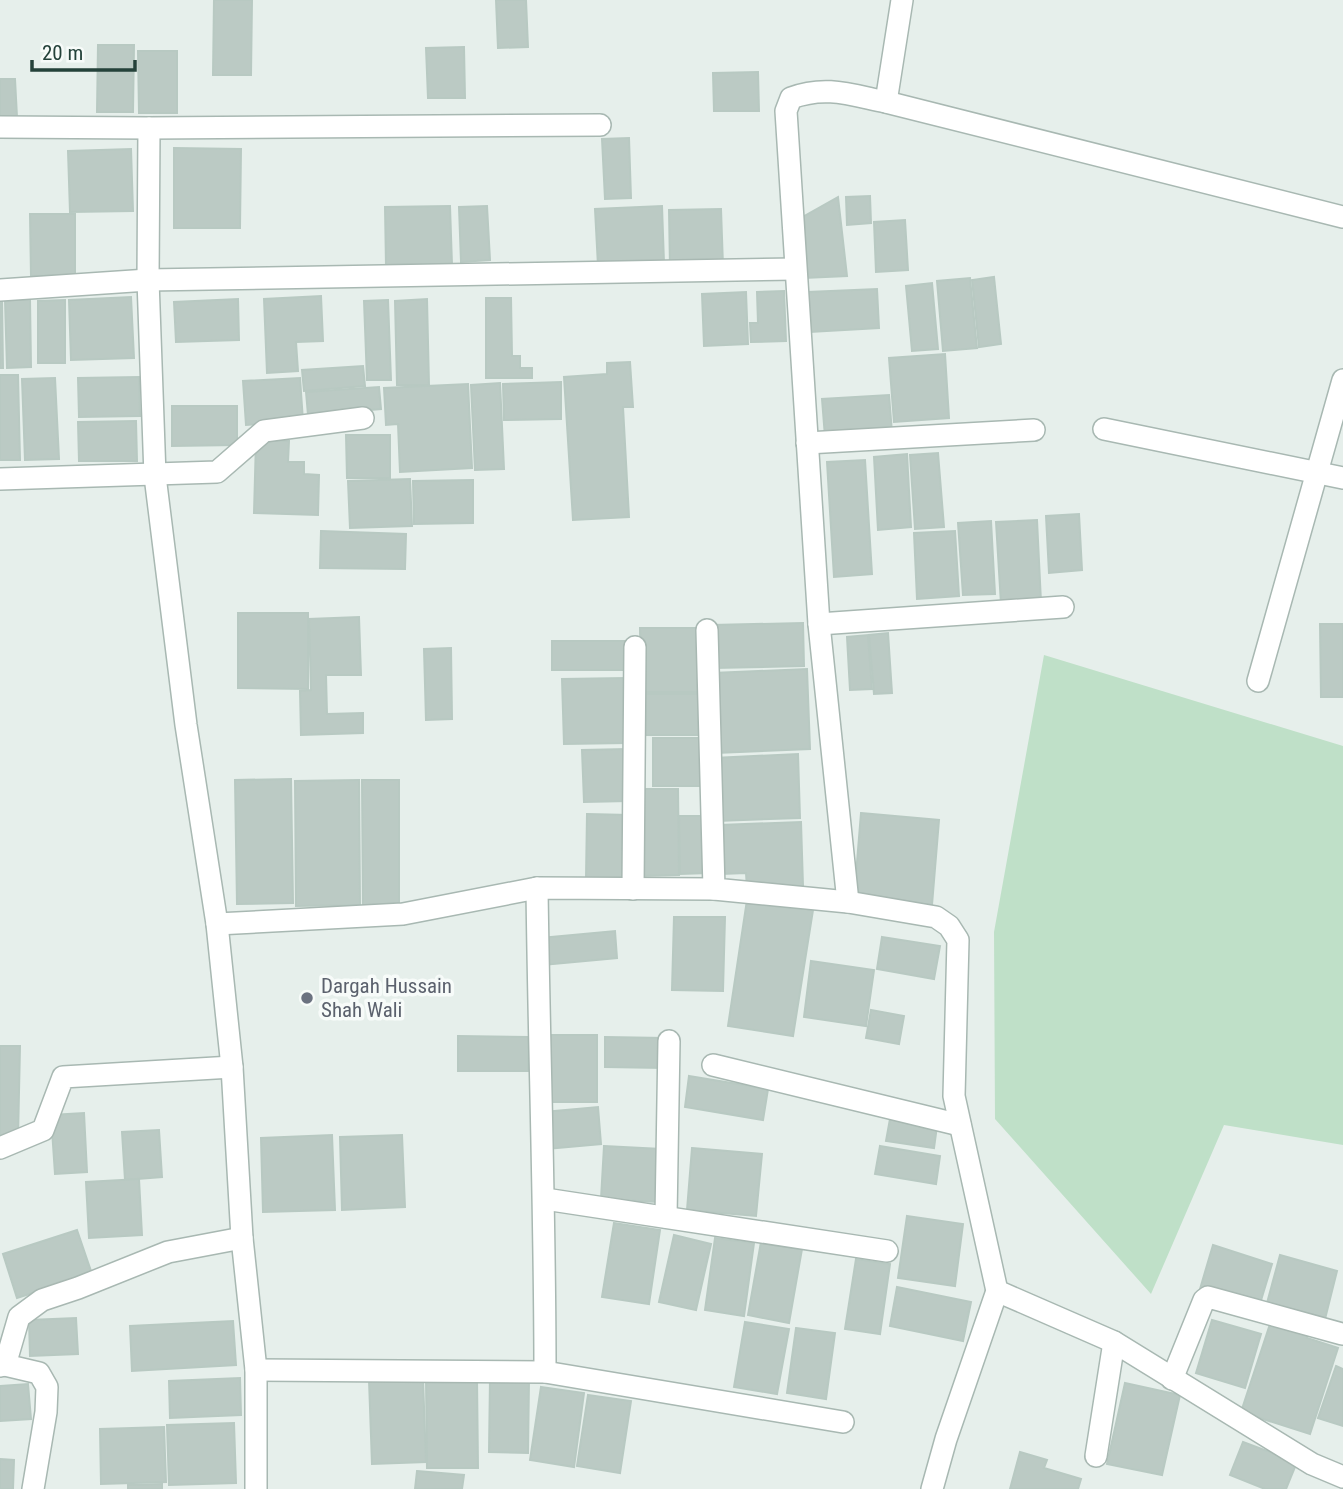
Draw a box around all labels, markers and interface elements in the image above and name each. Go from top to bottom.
scale bar [32,28,135,72]
text: 20 m [42,41,83,65]
place label: Dargah Hussain Shah Wali [321,974,452,1022]
marker: Dargah Hussain Shah Wali [299,990,315,1006]

